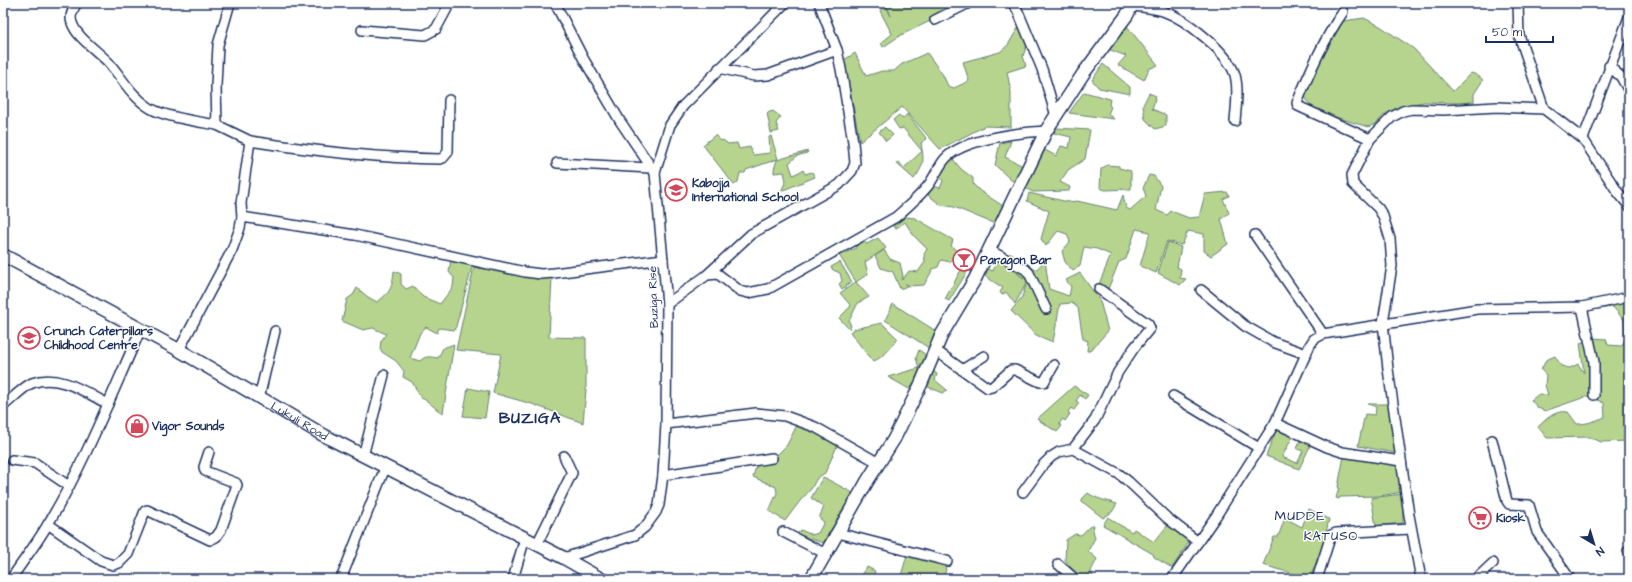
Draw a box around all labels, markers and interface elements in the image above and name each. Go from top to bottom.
scale bar [1486,18,1553,44]
text: 50 m [1492,24,1523,41]
place label: Kabojja International School [692,175,799,206]
school or university icon: Kabojja International School [663,177,689,203]
bar icon: Paragon Bar [951,247,977,273]
place label: Paragon Bar [980,252,1052,271]
street label: Buziga Rise [644,265,664,328]
place label: Crunch Caterpillars Childhood Centre [44,323,153,354]
school or university icon: Crunch Caterpillars Childhood Centre [16,325,42,351]
street label: Lukuli Road [267,398,331,445]
district label: BUZIGA [499,407,561,429]
shop icon: Vigor Sounds [124,413,150,439]
place label: Vigor Sounds [151,418,224,437]
supermarket icon: Kiosk [1467,505,1493,531]
district label: MUDDE [1275,506,1325,526]
place label: Kiosk [1496,510,1526,527]
north arrow [1574,524,1614,564]
district label: KATUSO [1304,527,1358,545]
text: N [1592,543,1607,560]

